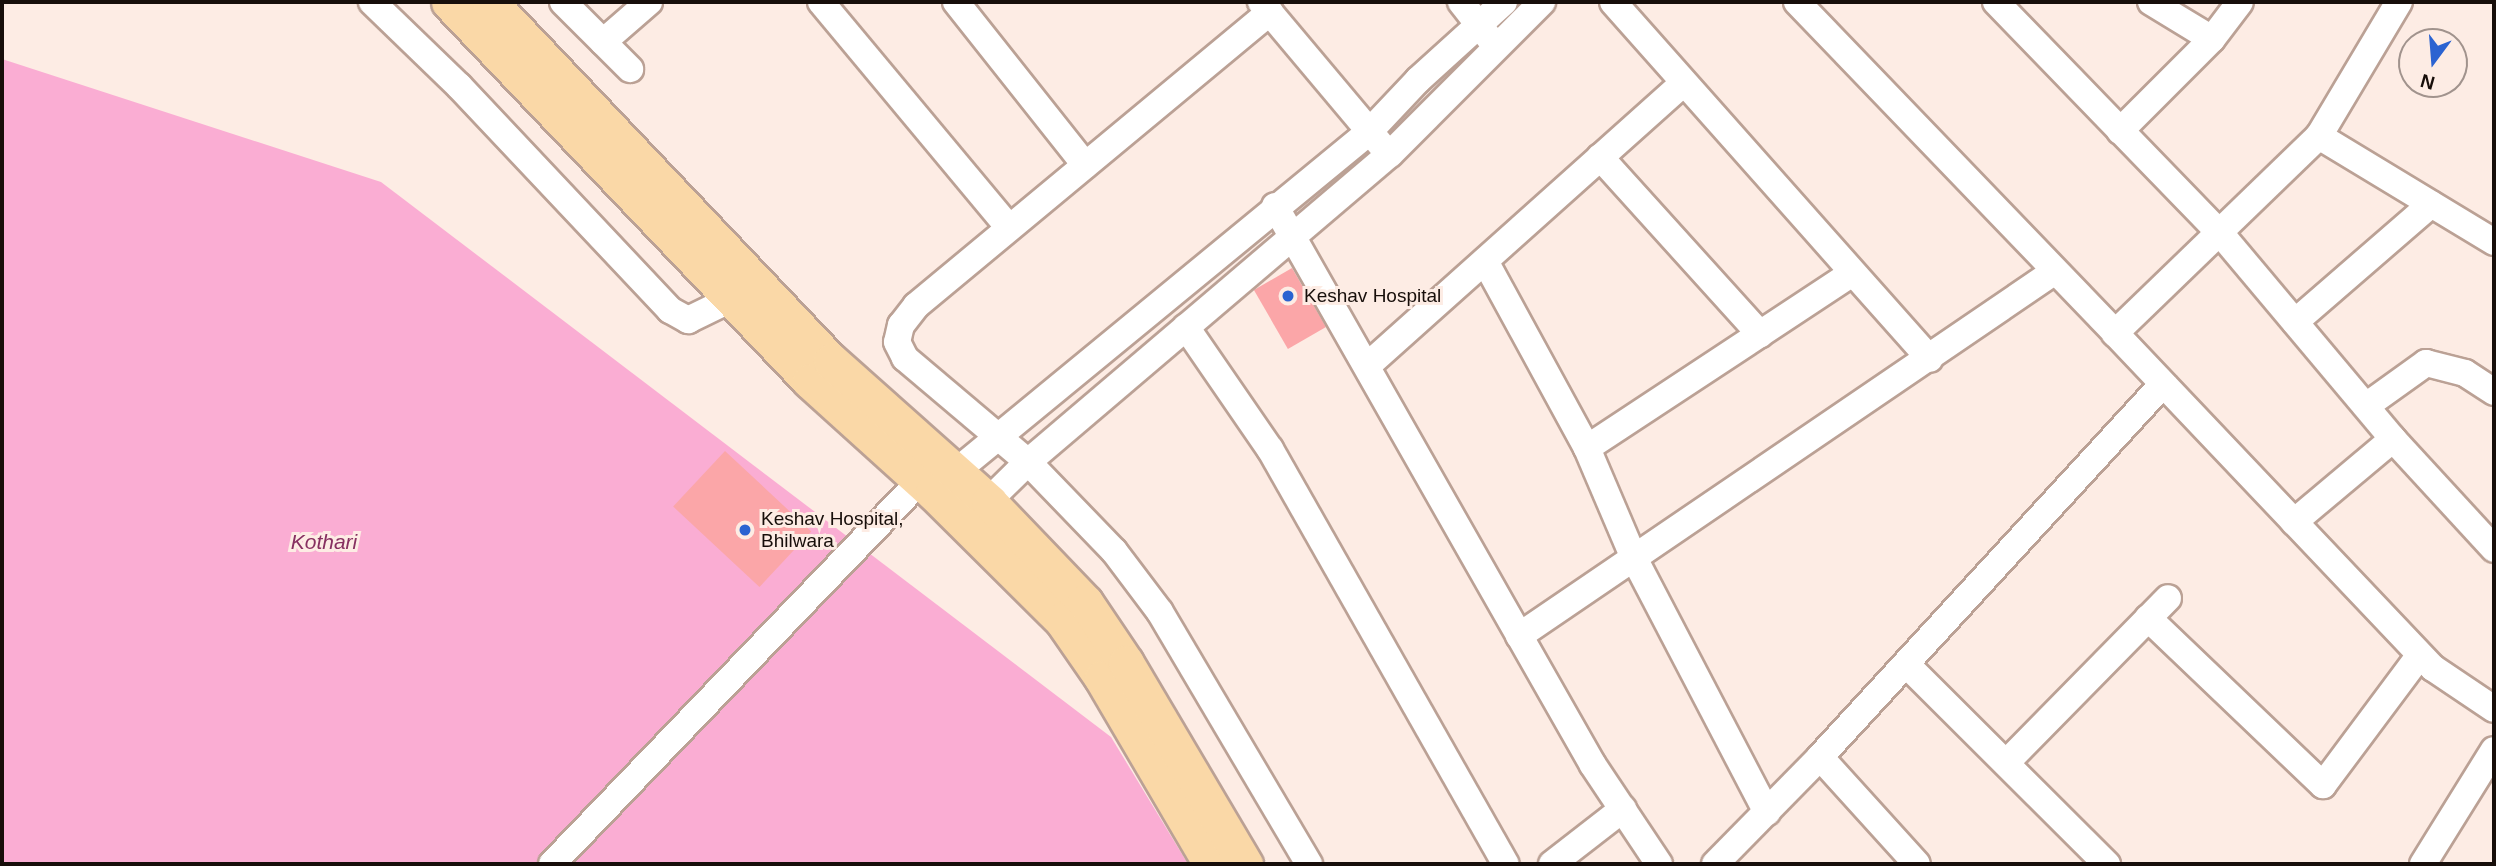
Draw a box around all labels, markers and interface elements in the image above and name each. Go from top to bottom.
north arrow [2398,28,2468,98]
text: N [2418,70,2437,94]
place label: Keshav Hospital [1304,285,1441,307]
marker: Keshav Hospital [1278,286,1298,306]
place label: Keshav Hospital, Bhilwara [761,508,904,552]
marker: Keshav Hospital, Bhilwara [735,520,755,540]
water label: Kothari [291,529,357,555]

